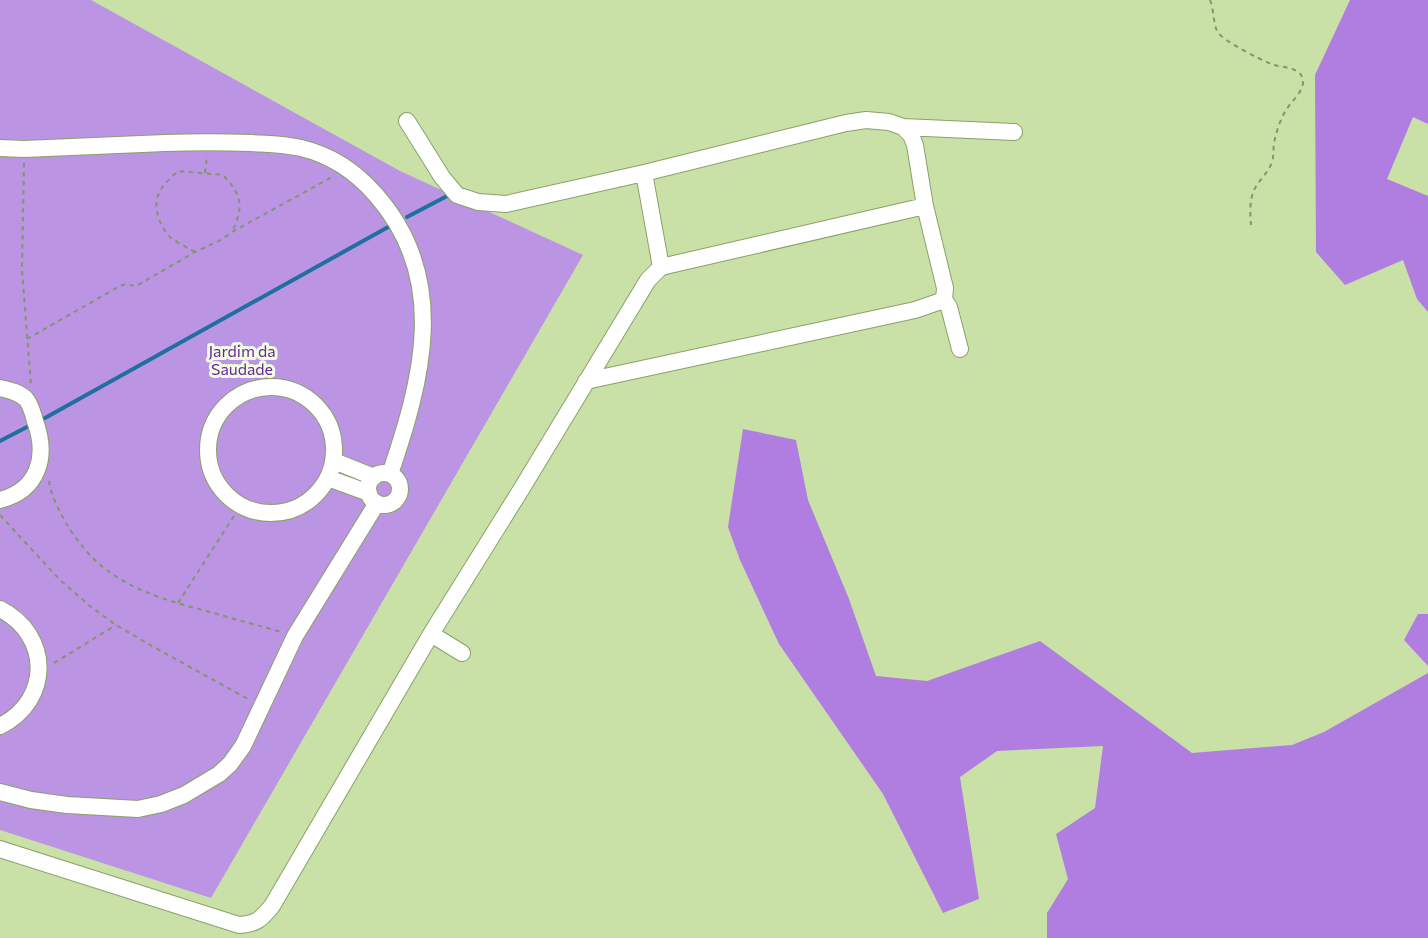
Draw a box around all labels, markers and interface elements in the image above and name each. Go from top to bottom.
park label: Jardim da Saudade [208,341,276,378]

